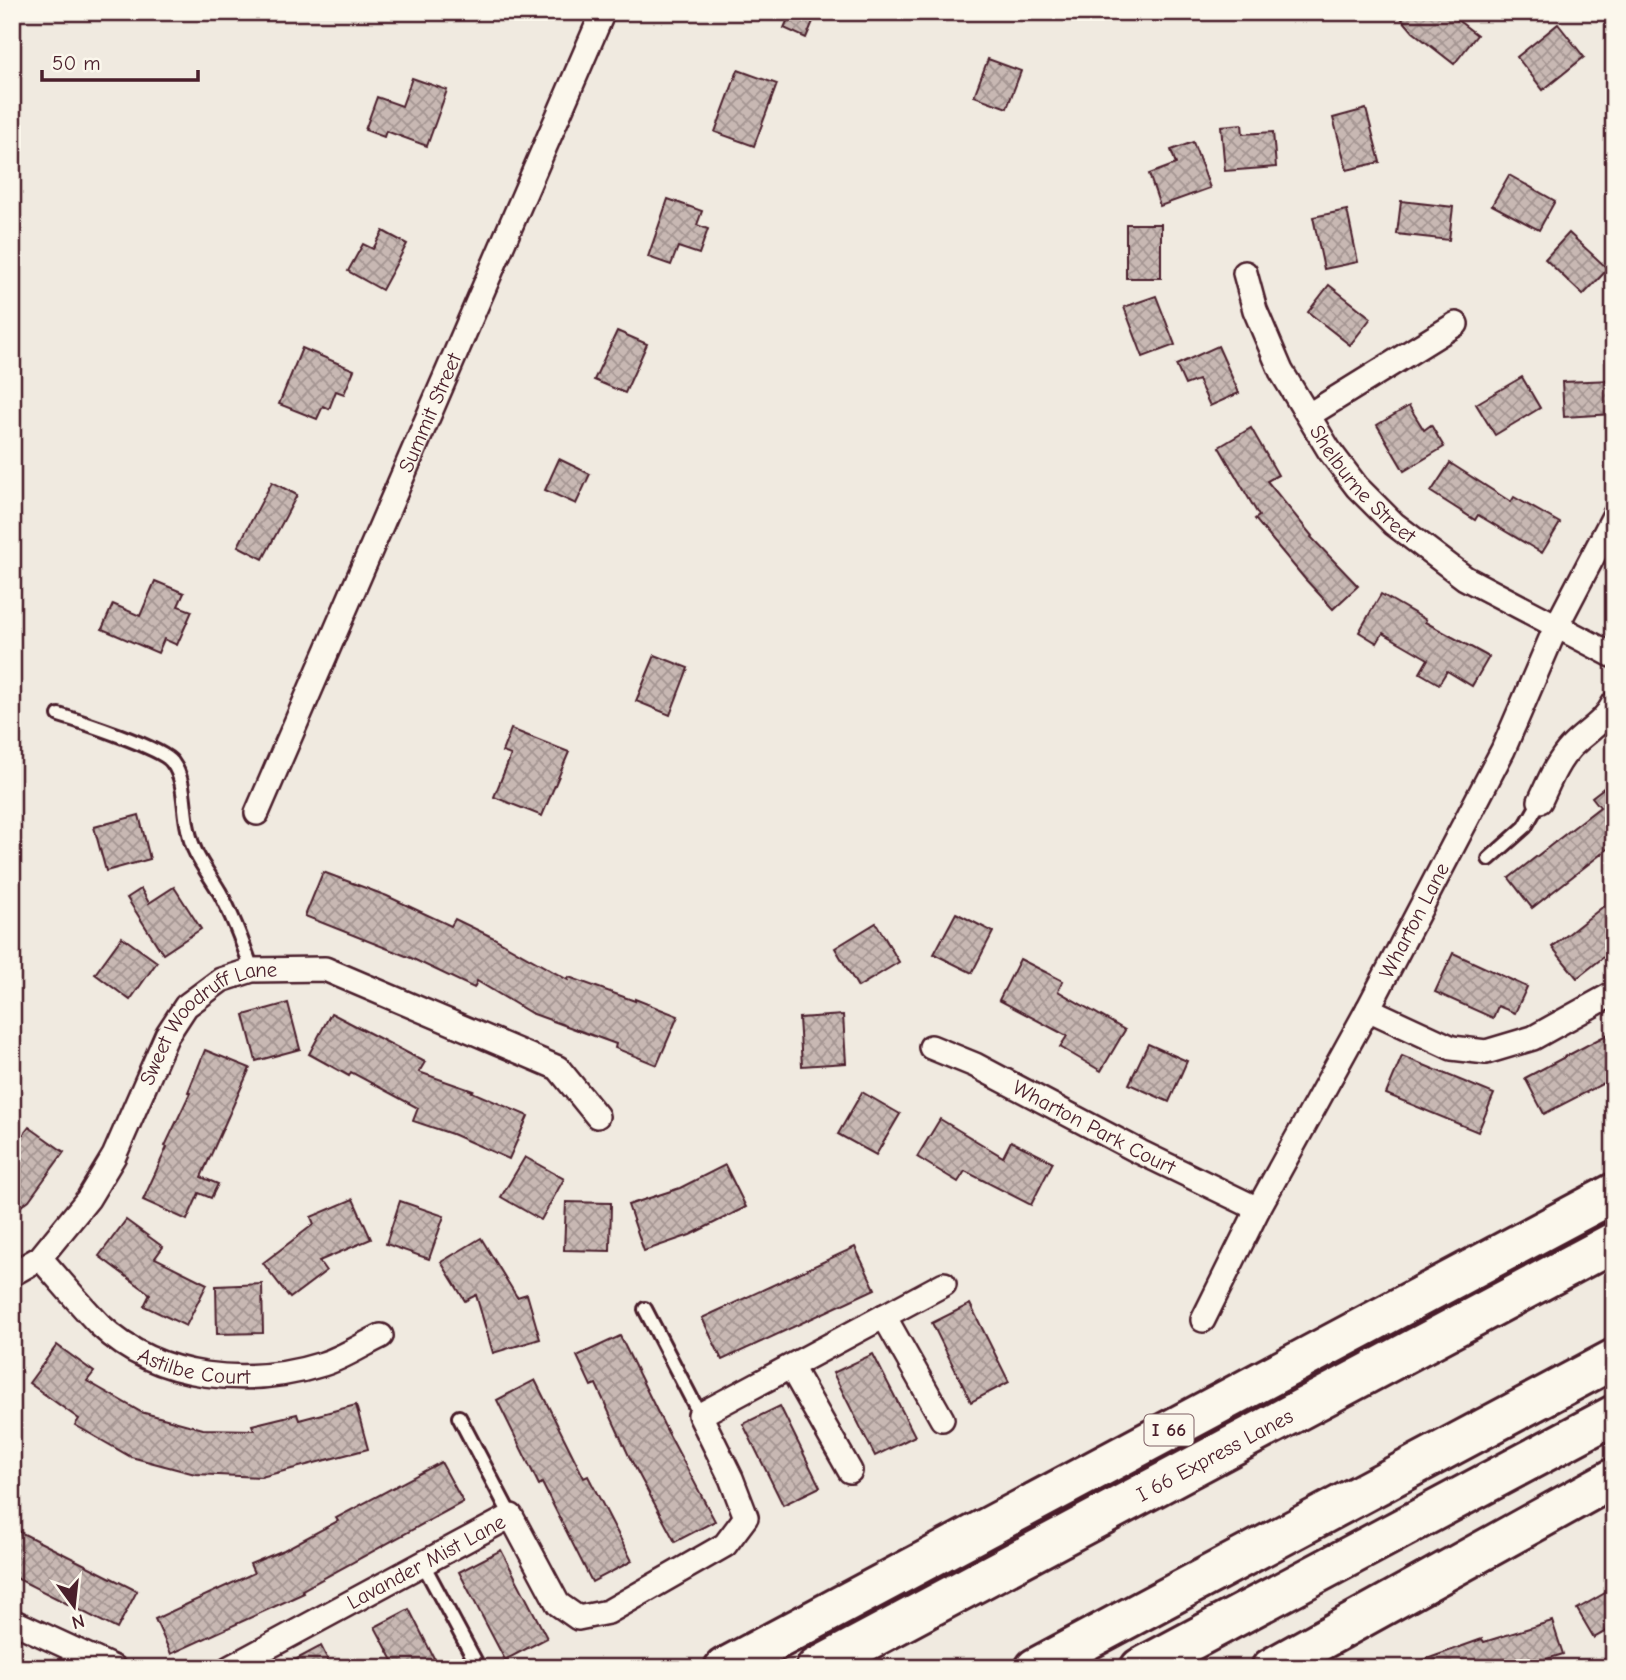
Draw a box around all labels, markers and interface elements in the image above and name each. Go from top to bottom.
scale bar [42,38,198,82]
text: 50 m [52,51,101,75]
street label: Summit Street [394,349,467,476]
street label: Shelburne Street [1305,421,1421,549]
street label: Wharton Lane [1374,859,1454,982]
street label: Sweet Woodruff Lane [135,958,277,1089]
street label: Wharton Park Court [1009,1075,1180,1180]
street label: Astilbe Court [134,1343,252,1389]
street label: I 66 Express Lanes [1132,1404,1297,1507]
road number: I 66 [1144,1414,1194,1446]
street label: Lavander Mist Lane [343,1509,509,1614]
north arrow [38,1572,108,1642]
text: N [69,1609,87,1634]

